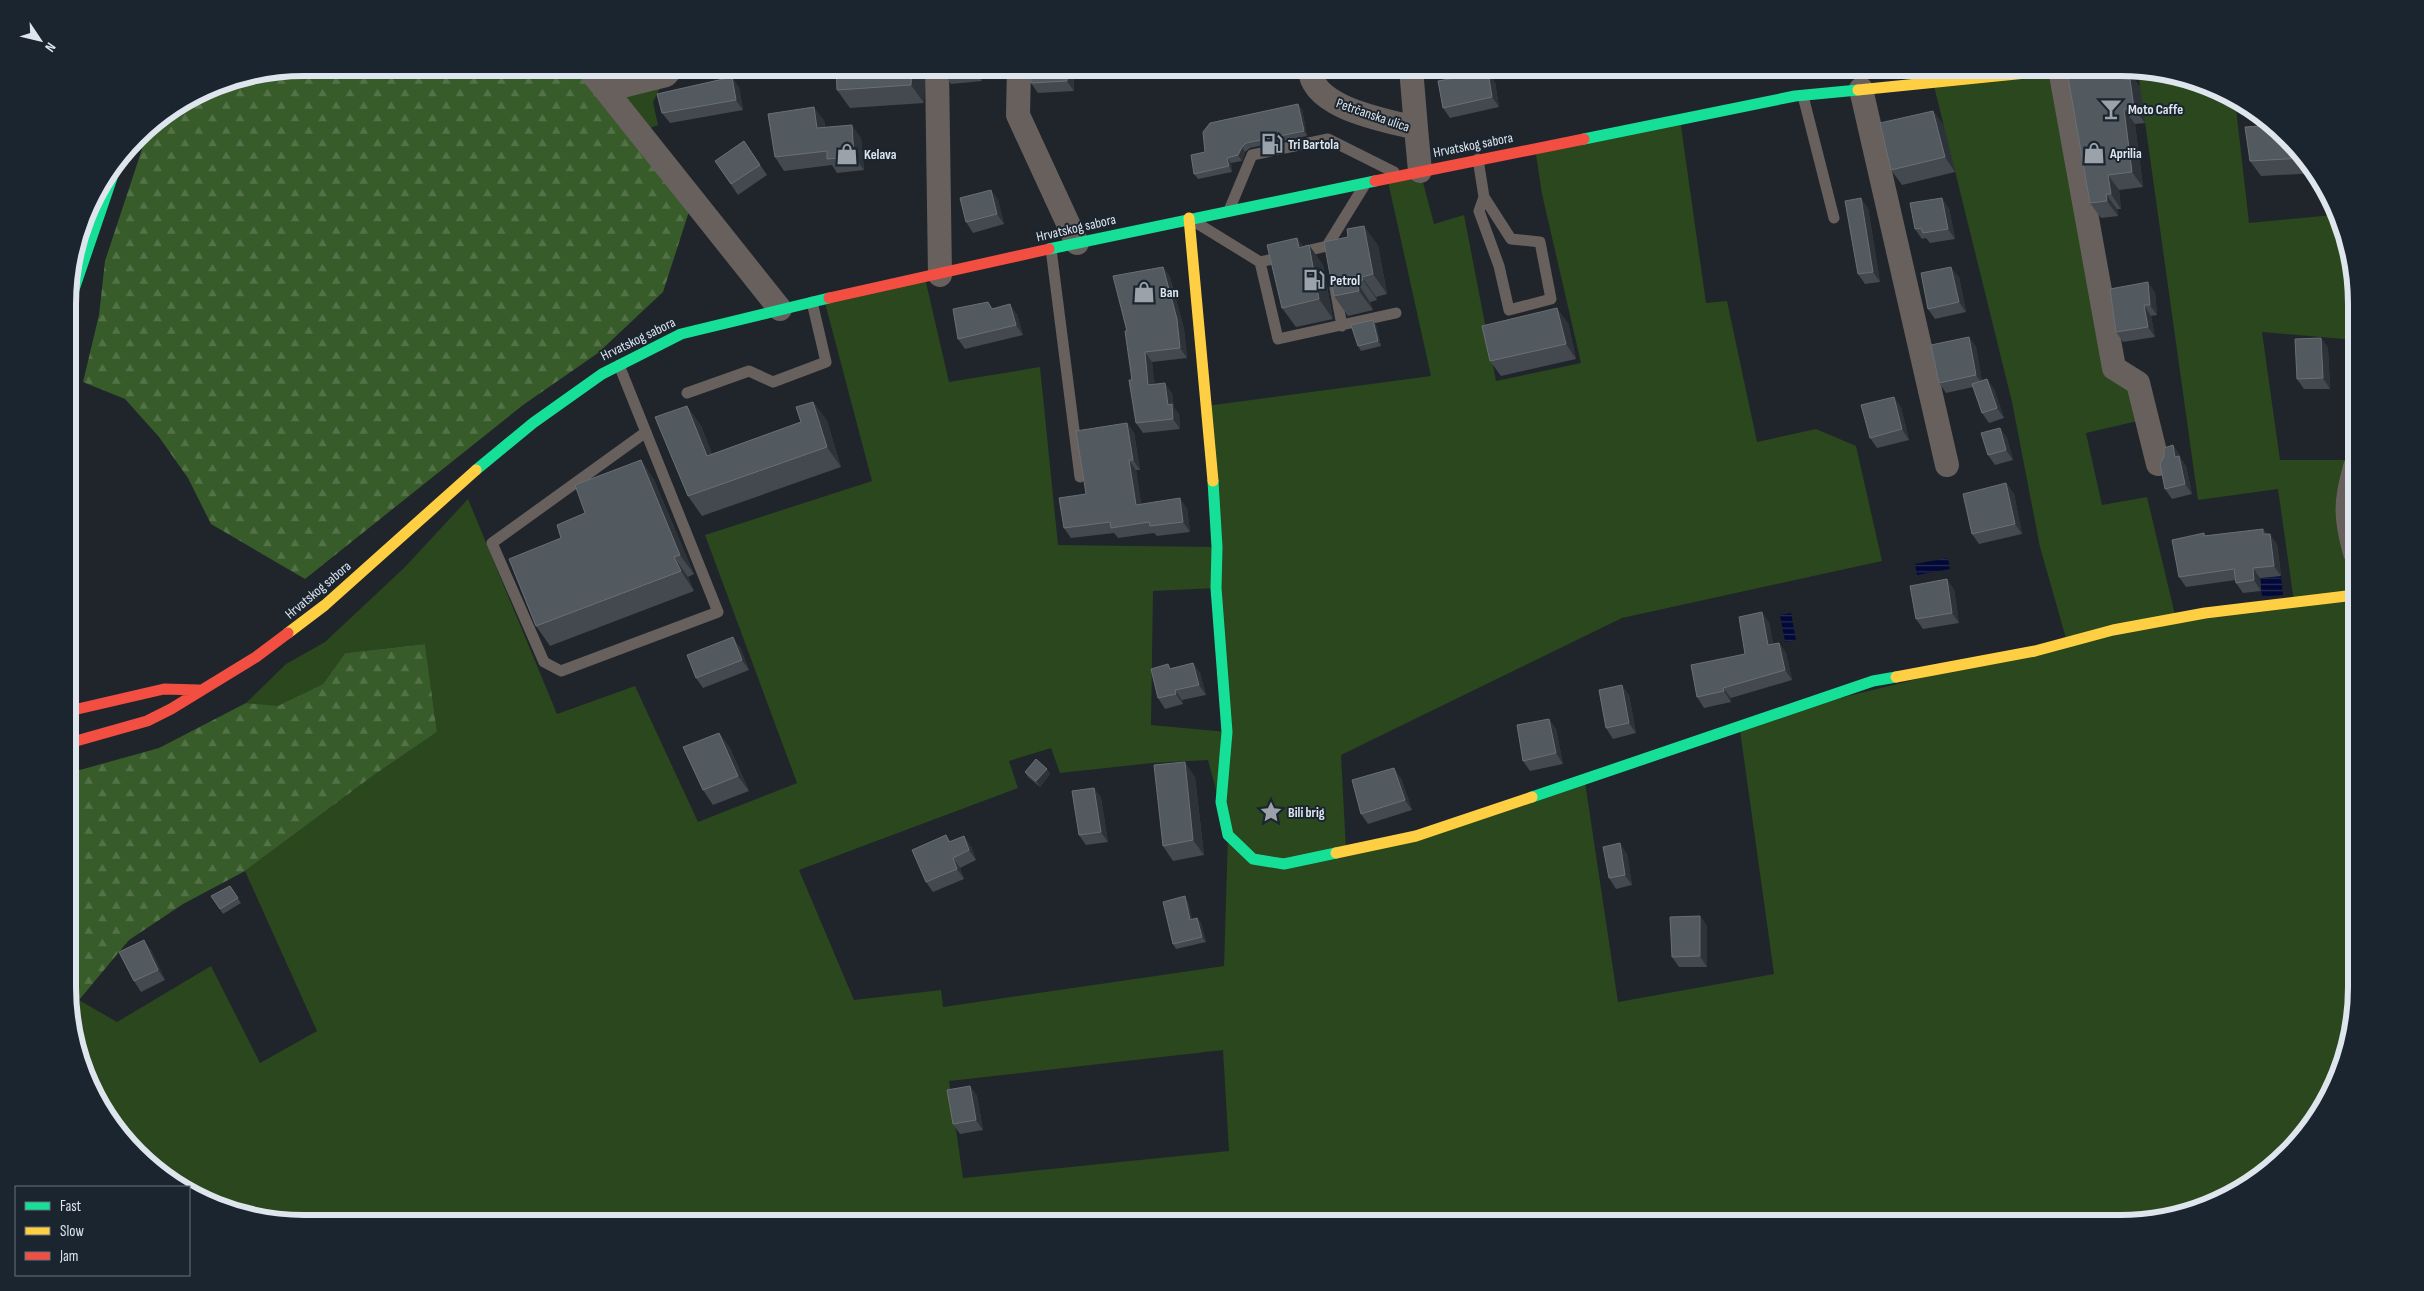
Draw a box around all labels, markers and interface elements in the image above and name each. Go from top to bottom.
north arrow [15,15,65,65]
text: N [41,39,59,55]
street label: Petrčanska ulica [1334,95,1412,135]
bar icon: Moto Caffe [2098,96,2124,122]
place label: Moto Caffe [2128,101,2183,118]
street label: Hrvatskog sabora [1432,129,1514,161]
fuel station icon: Tri Bartola [1259,131,1285,157]
place label: Tri Bartola [1288,136,1339,153]
shop icon: Aprilia [2081,140,2107,166]
shop icon: Kelava [834,141,860,167]
place label: Aprilia [2109,145,2142,162]
place label: Kelava [864,146,897,163]
street label: Hrvatskog sabora [1035,211,1117,245]
fuel station icon: Petrol [1301,267,1327,293]
place label: Petrol [1330,272,1360,289]
shop icon: Ban [1131,279,1157,305]
place label: Ban [1160,284,1179,301]
street label: Hrvatskog sabora [598,314,678,364]
street label: Hrvatskog sabora [282,557,354,623]
place icon: Bili brig [1258,799,1284,825]
place label: Bili brig [1288,804,1325,821]
legend [15,1186,190,1276]
text: Fast [60,1197,82,1216]
text: Slow [60,1222,84,1241]
text: Jam [59,1247,78,1266]

